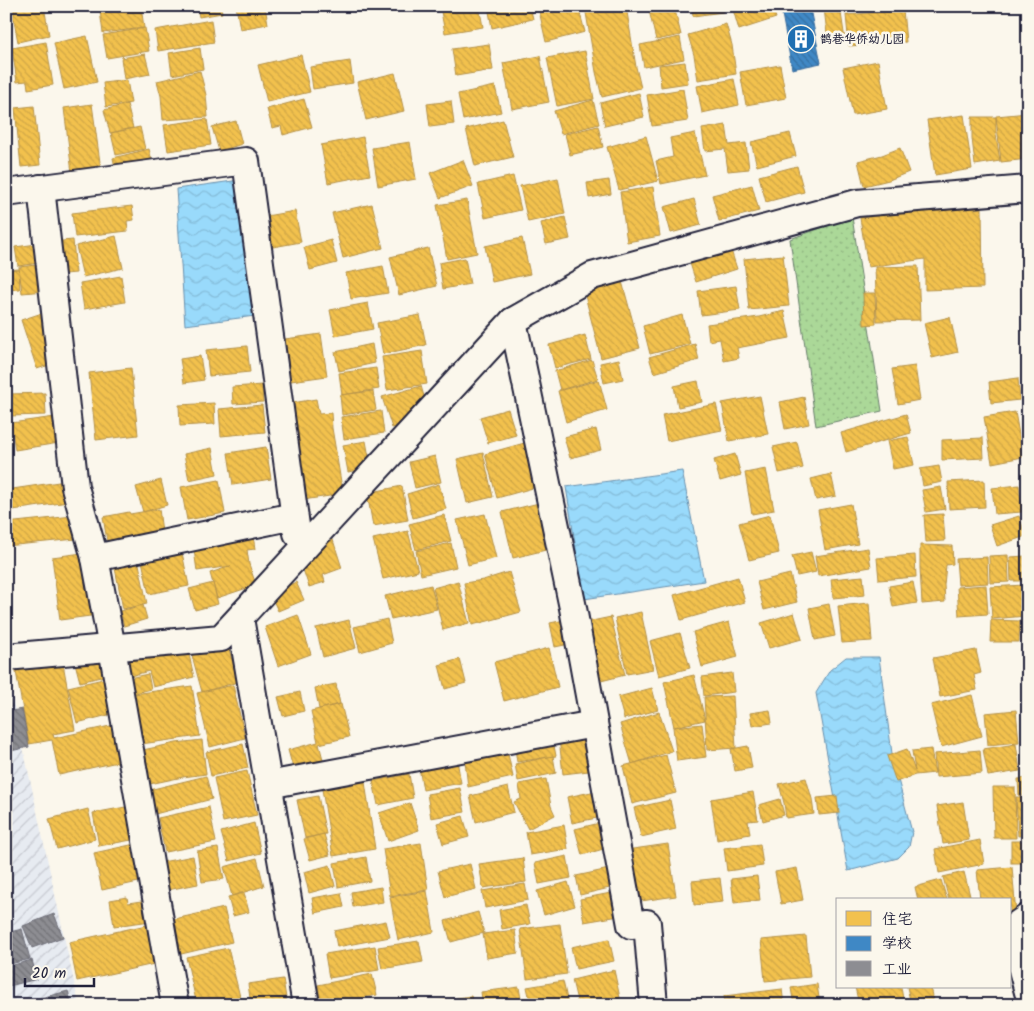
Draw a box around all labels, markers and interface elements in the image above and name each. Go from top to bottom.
building icon: 鹊巷华侨幼儿园 [786,24,816,54]
place label: 鹊巷华侨幼儿园 [820,30,904,49]
legend [836,898,1012,988]
text: 住宅 [882,908,912,932]
text: 学校 [882,932,912,956]
scale bar [25,956,94,988]
text: 工业 [882,958,912,982]
text: 20 m [32,962,66,986]

